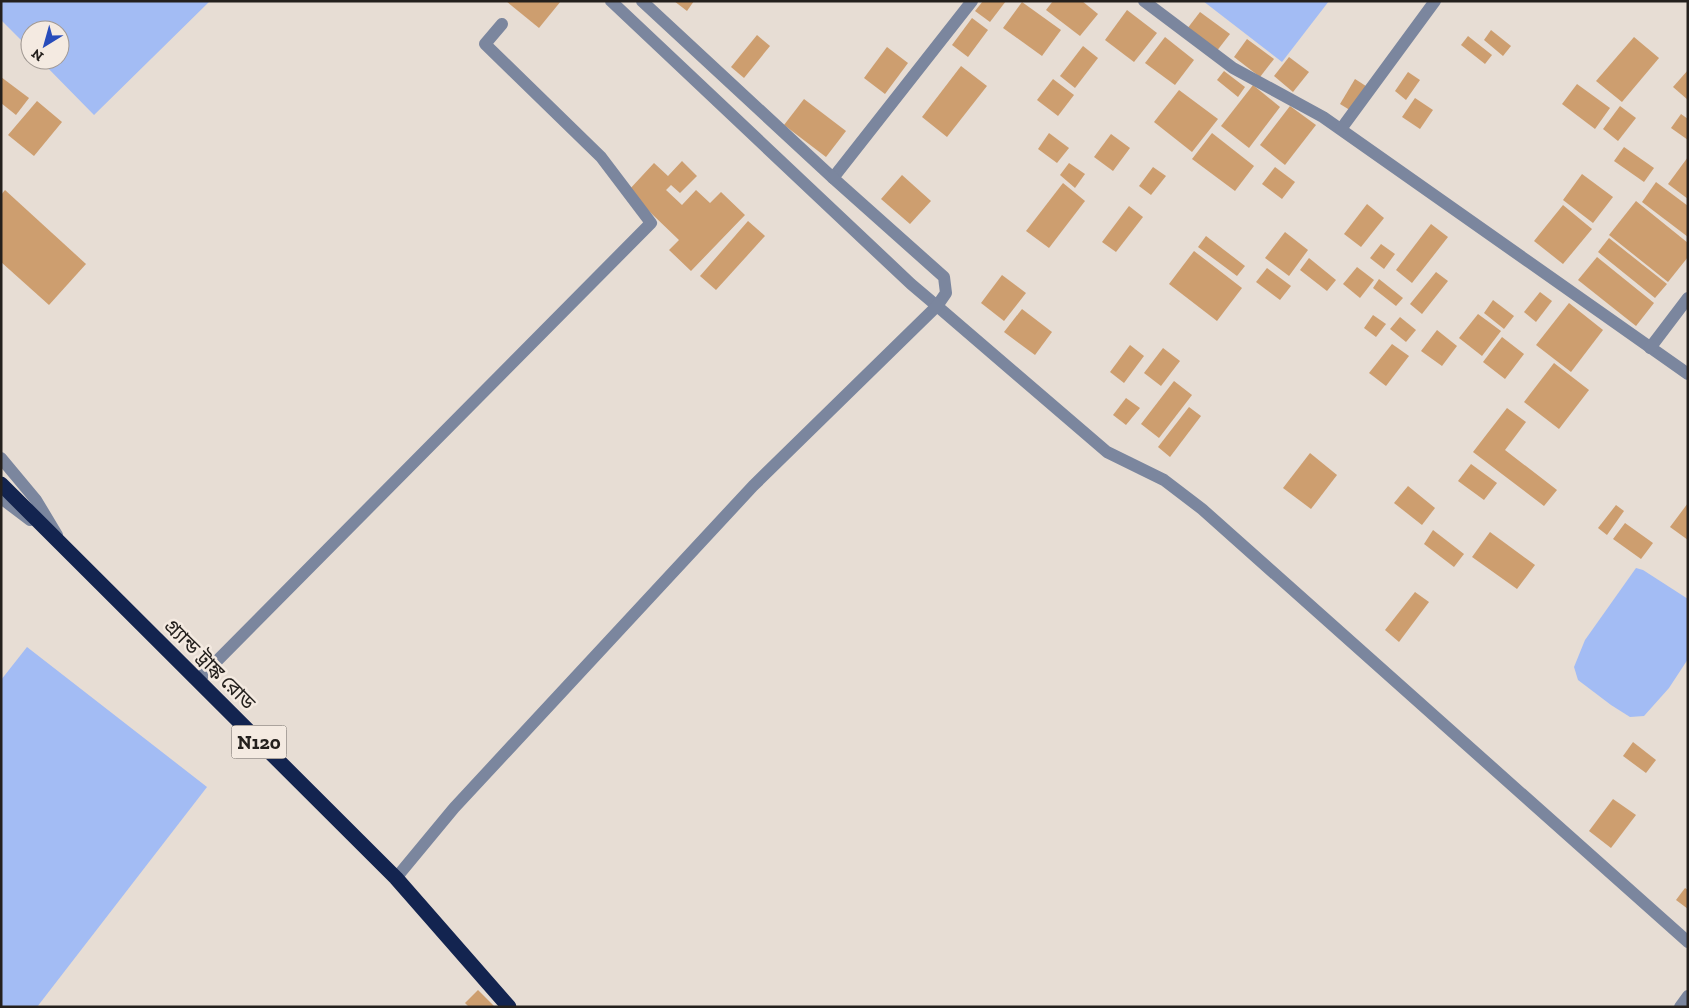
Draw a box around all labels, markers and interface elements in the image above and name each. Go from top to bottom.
north arrow [20,20,70,70]
text: N [28,45,47,65]
street label: গ্র্যান্ড ট্রাঙ্ক রোড [160,614,261,715]
road number: N120 [232,726,286,759]

